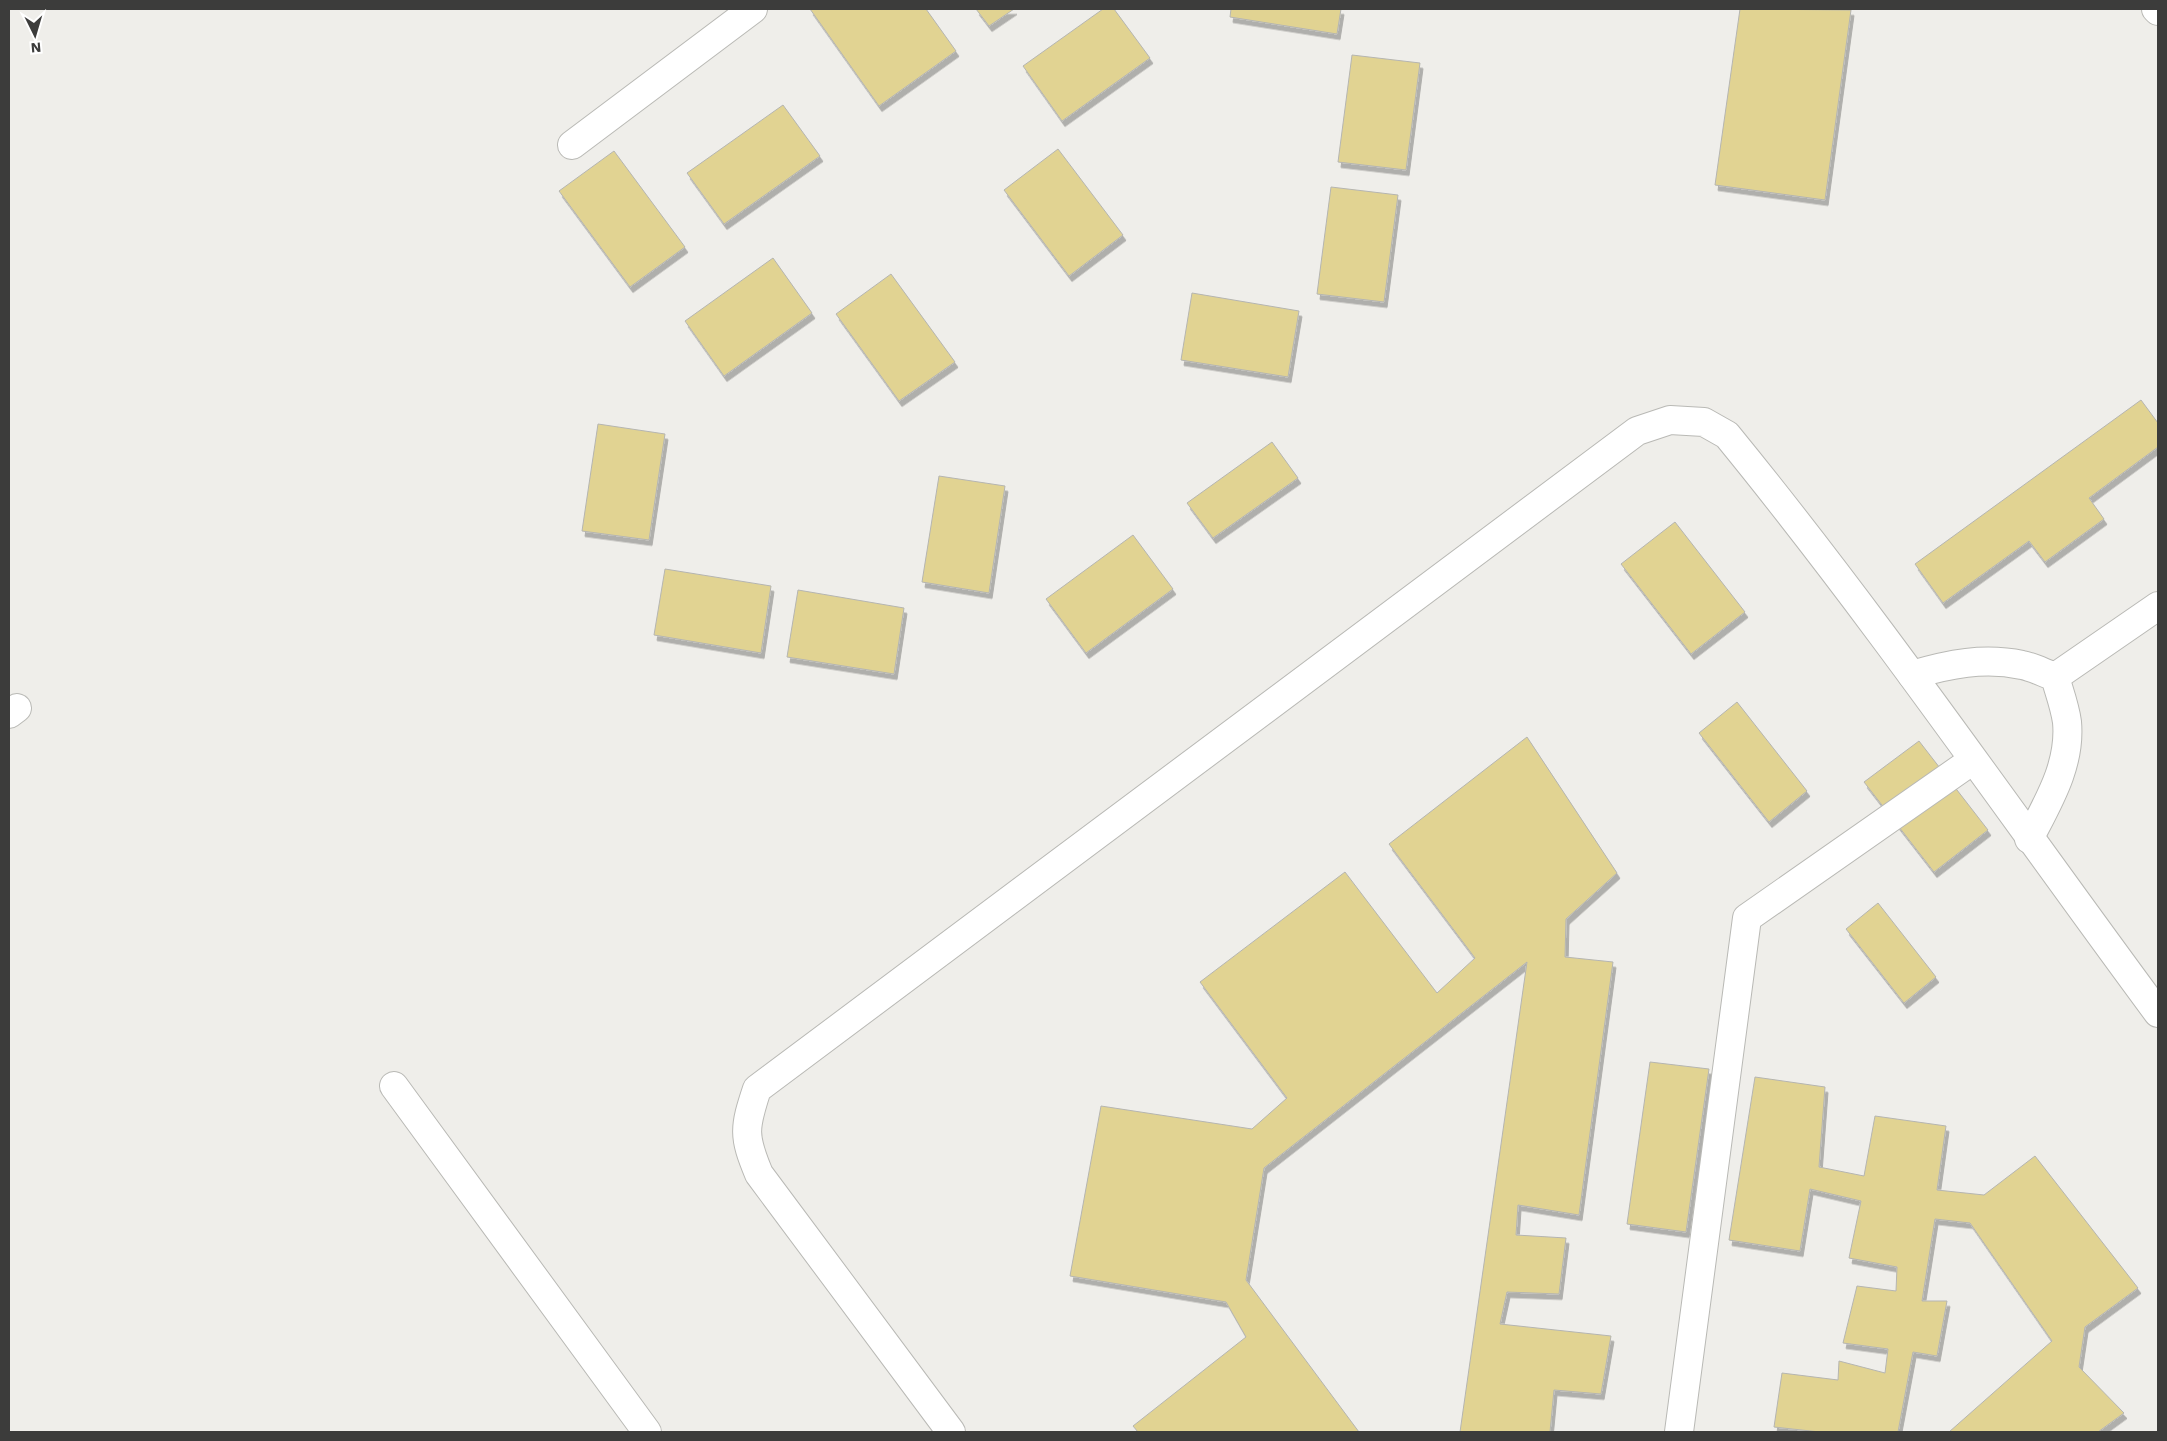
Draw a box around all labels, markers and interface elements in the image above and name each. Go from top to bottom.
north arrow [10,10,60,60]
text: N [30,40,42,56]

